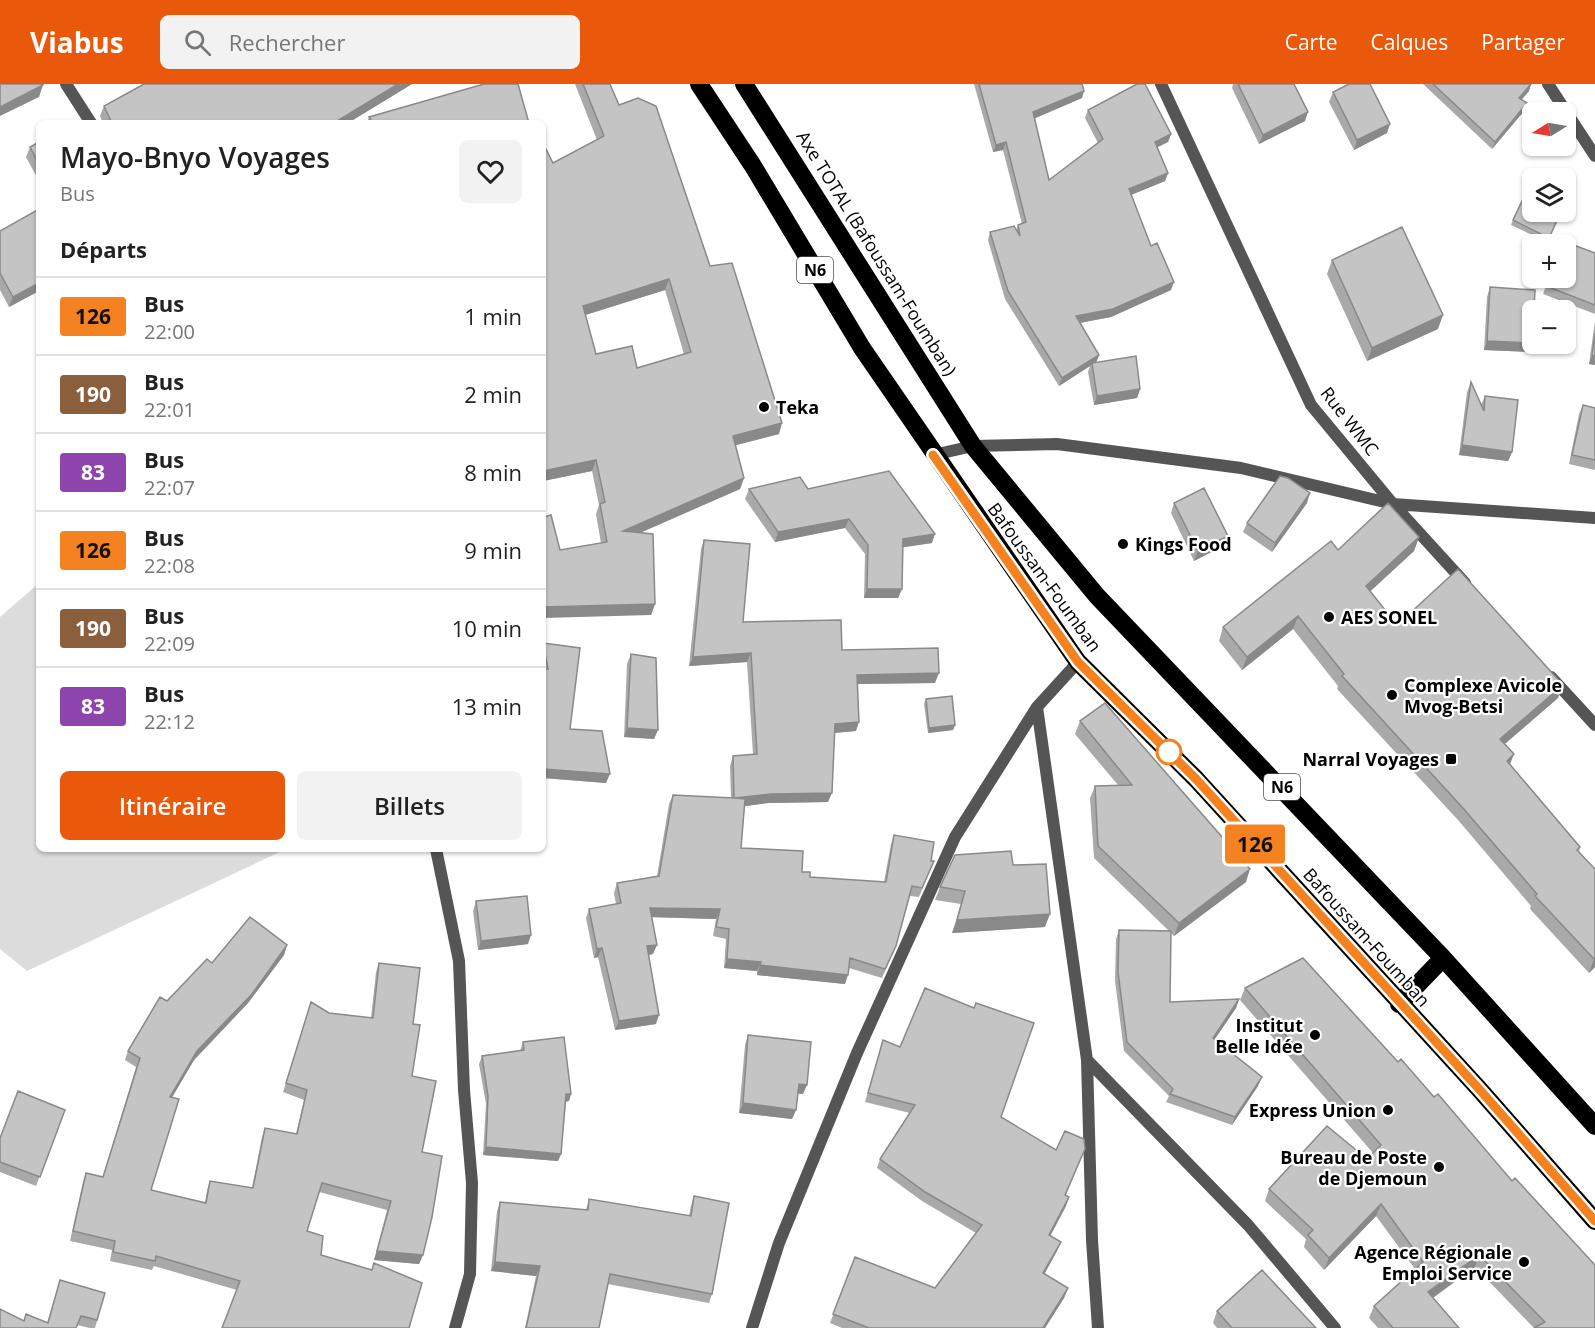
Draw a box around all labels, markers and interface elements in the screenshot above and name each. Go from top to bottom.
search box [160,15,580,69]
text: Viabus [30,23,124,61]
icon: search [181,26,214,59]
text: Rechercher [229,27,345,57]
text: Carte [1285,28,1337,56]
text: Calques [1370,28,1448,56]
text: Partager [1481,28,1565,56]
north arrow [1522,102,1576,156]
map controls [1522,102,1576,354]
street label: Axe TOTAL (Bafoussam-Foumban) [791,126,963,380]
text: Mayo-Bnyo Voyages [60,138,330,176]
button: heart [459,140,522,203]
button: layers [1522,168,1576,222]
text: Bus [60,180,95,207]
text: Départs [60,234,147,264]
button: + [1522,234,1576,288]
road number: N6 [797,257,833,283]
text: Bus [144,288,184,318]
button: − [1522,300,1576,354]
text: 1 min [464,301,522,331]
text: 126 [75,302,111,330]
text: 22:00 [144,318,195,345]
text: Bus [144,366,184,396]
text: 2 min [464,379,522,409]
text: 190 [75,380,111,408]
street label: Rue WMC [1316,382,1384,460]
place label: Teka [776,395,819,419]
text: 22:01 [144,396,195,423]
marker: Teka [757,400,771,414]
text: Bus [144,444,184,474]
text: 8 min [464,457,522,487]
text: 83 [81,458,105,486]
text: 22:07 [144,474,195,501]
street label: Bafoussam-Foumban [983,498,1107,656]
text: Bus [144,522,184,552]
place label: Kings Food [1135,532,1232,556]
text: 9 min [464,535,522,565]
text: 126 [75,536,111,564]
marker: Kings Food [1116,537,1130,551]
text: 22:08 [144,552,195,579]
text: Bus [144,600,184,630]
place label: AES SONEL [1341,605,1437,629]
marker: AES SONEL [1322,610,1336,624]
text: 10 min [452,613,522,643]
text: 190 [75,614,111,642]
text: 22:09 [144,630,195,657]
place label: Complexe Avicole Mvog-Betsi [1404,673,1562,718]
text: Bus [144,678,184,708]
marker: Complexe Avicole Mvog-Betsi [1385,688,1399,702]
text: 13 min [452,691,522,721]
text: 83 [81,692,105,720]
text: 22:12 [144,708,195,735]
unlabelled marker [1156,739,1182,765]
place label: Narral Voyages [1302,747,1439,771]
marker: Narral Voyages [1444,752,1458,766]
button: Itinéraire [60,771,285,840]
button: Billets [297,771,522,840]
road number: N6 [1264,774,1300,800]
line badge: 126 [1220,824,1290,864]
text: 126 [1237,830,1273,858]
street label: Bafoussam-Foumban [1298,862,1436,1012]
place label: Institut Belle Idée [1215,1013,1303,1058]
marker: Institut Belle Idée [1308,1028,1322,1042]
place label: Express Union [1249,1098,1376,1122]
marker: Express Union [1381,1103,1395,1117]
place label: Bureau de Poste de Djemoun [1280,1145,1427,1190]
marker: Bureau de Poste de Djemoun [1432,1160,1446,1174]
place label: Agence Régionale Emploi Service [1354,1240,1512,1285]
marker: Agence Régionale Emploi Service [1517,1255,1531,1269]

